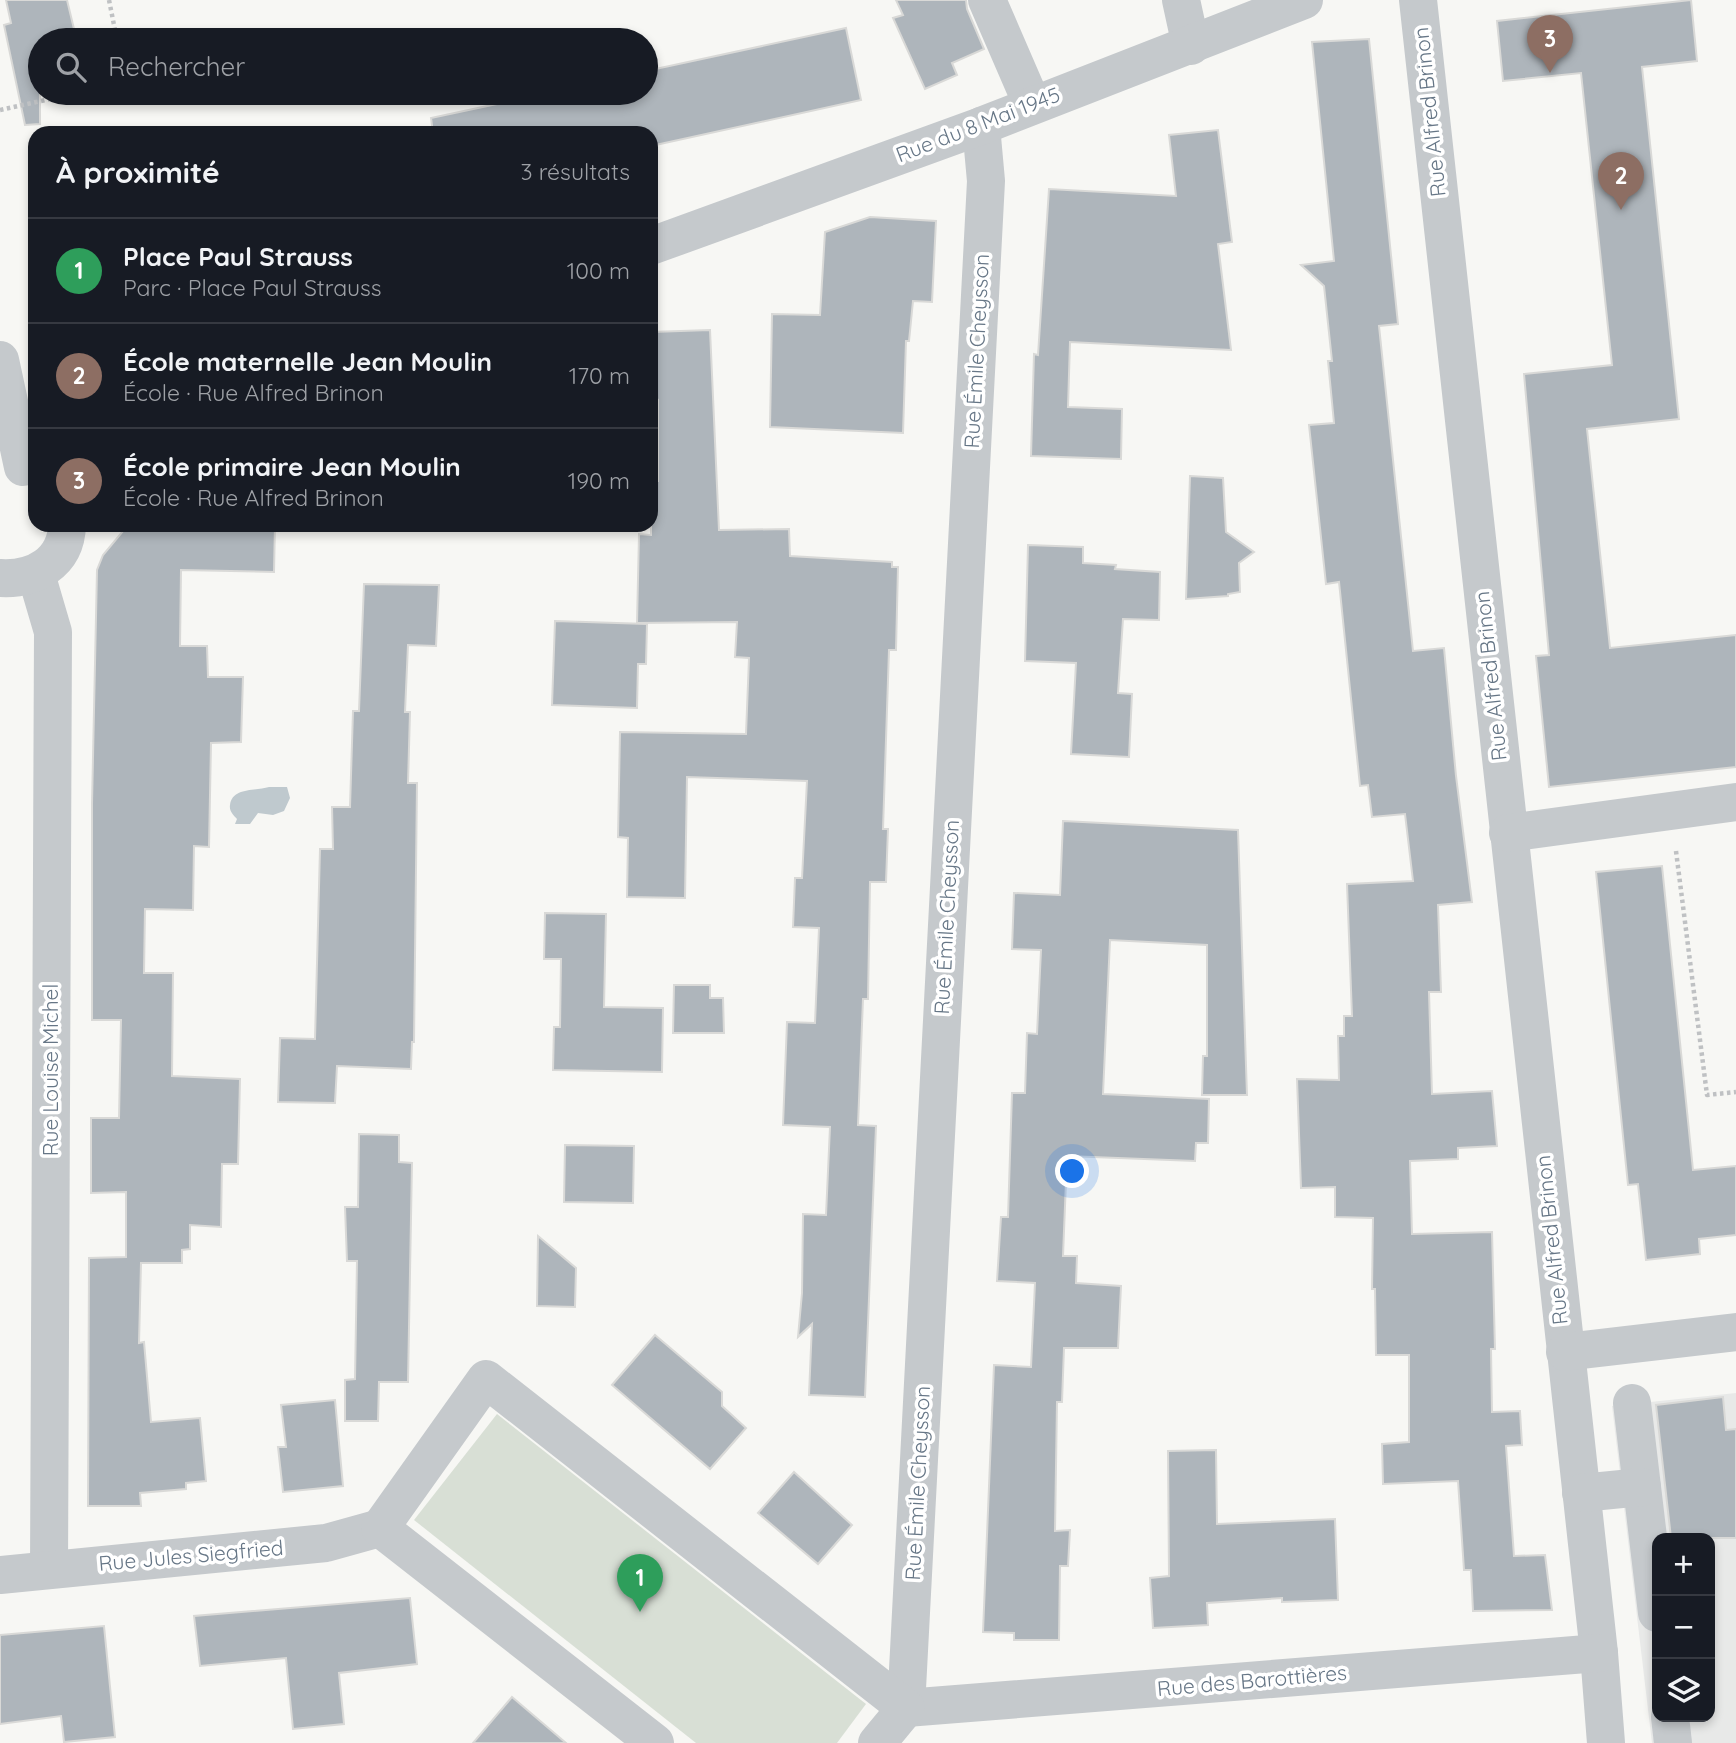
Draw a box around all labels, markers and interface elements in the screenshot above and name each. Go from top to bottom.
pin: 3 [1527,15,1573,73]
street label: Rue Alfred Brinon [1407,26,1451,198]
search box [28,28,658,105]
icon: search [52,48,90,86]
text: Rechercher [108,50,245,83]
street label: Rue du 8 Mai 1945 [892,81,1063,167]
pin: 2 [1598,152,1644,210]
text: À proximité [56,153,220,191]
text: 3 résultats [520,157,630,186]
text: Place Paul Strauss [123,240,353,273]
street label: Rue Émile Cheysson [958,253,994,449]
text: 1 [75,256,83,285]
text: 100 m [567,256,630,285]
text: Parc · Place Paul Strauss [123,273,382,302]
text: École maternelle Jean Moulin [123,345,492,378]
text: 2 [72,361,86,390]
text: 170 m [569,361,630,390]
text: École · Rue Alfred Brinon [123,378,384,407]
text: École primaire Jean Moulin [123,450,461,483]
text: 3 [73,466,85,495]
text: 190 m [568,466,630,495]
text: École · Rue Alfred Brinon [123,483,384,512]
street label: Rue Alfred Brinon [1468,590,1512,762]
street label: Rue Émile Cheysson [928,819,964,1015]
street label: Rue Louise Michel [37,984,63,1156]
your location [1055,1154,1089,1188]
street label: Rue Alfred Brinon [1529,1154,1573,1326]
street label: Rue Émile Cheysson [899,1385,935,1581]
map controls [1652,1533,1715,1722]
button: + [1652,1533,1715,1596]
street label: Rue Jules Siegfried [97,1534,284,1576]
pin: 1 [617,1554,663,1612]
button: − [1652,1596,1715,1659]
street label: Rue des Barottières [1156,1659,1348,1701]
button: layers [1652,1659,1715,1722]

